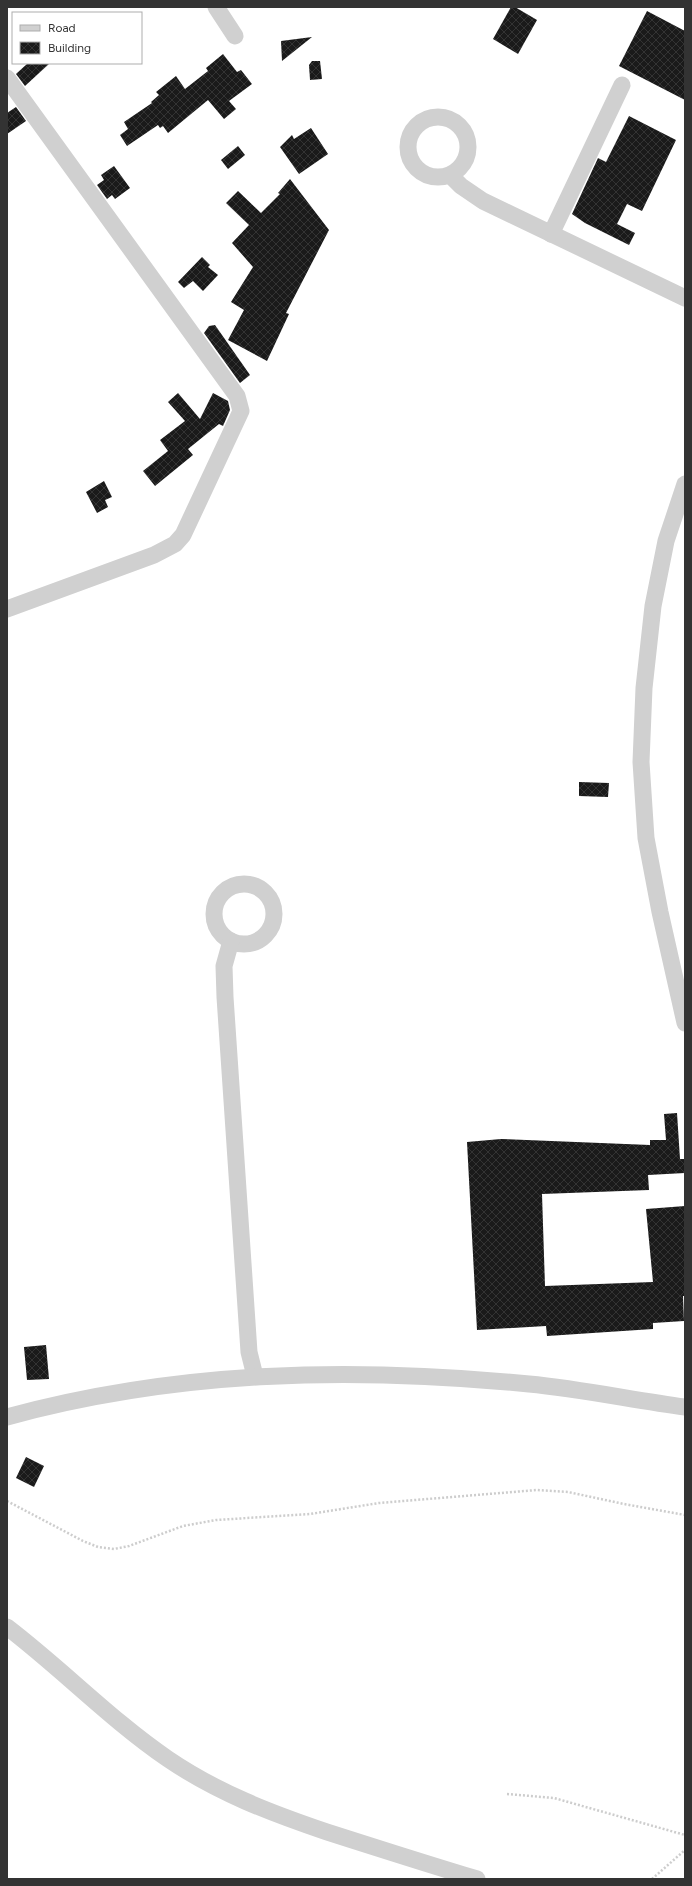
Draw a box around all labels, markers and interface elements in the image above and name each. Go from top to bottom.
legend [12,12,142,64]
text: Road [48,21,76,35]
text: Building [48,41,91,55]

